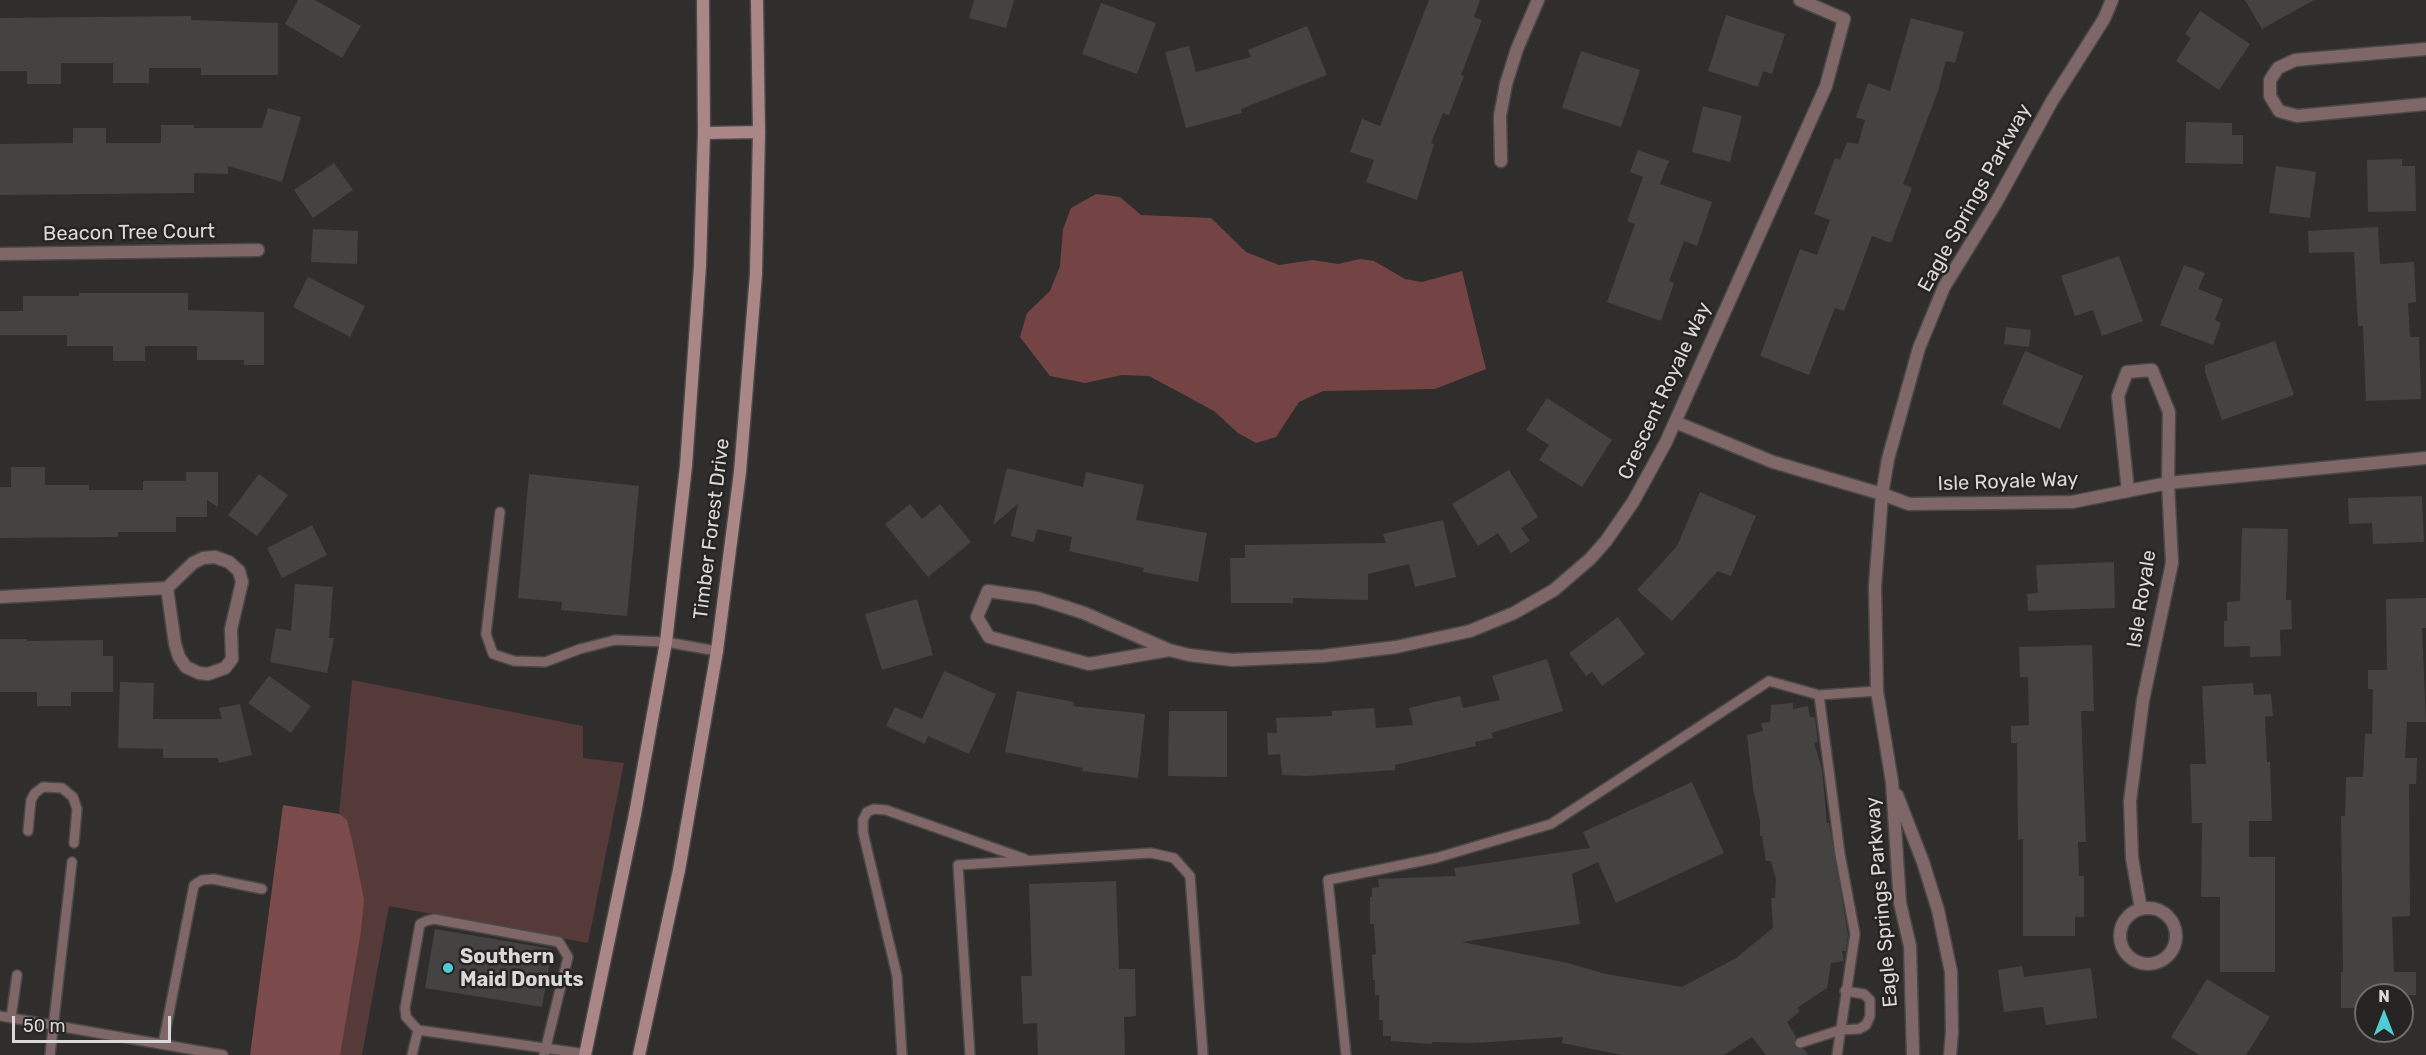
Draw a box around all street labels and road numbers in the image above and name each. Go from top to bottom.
street label: Eagle Springs Parkway [1913,100,2037,296]
street label: Beacon Tree Court [43,220,215,246]
street label: Crescent Royale Way [1613,298,1717,484]
street label: Timber Forest Drive [689,437,735,621]
street label: Isle Royale Way [1937,468,2079,496]
street label: Isle Royale [2122,549,2162,649]
street label: Eagle Springs Parkway [1861,796,1903,1008]

